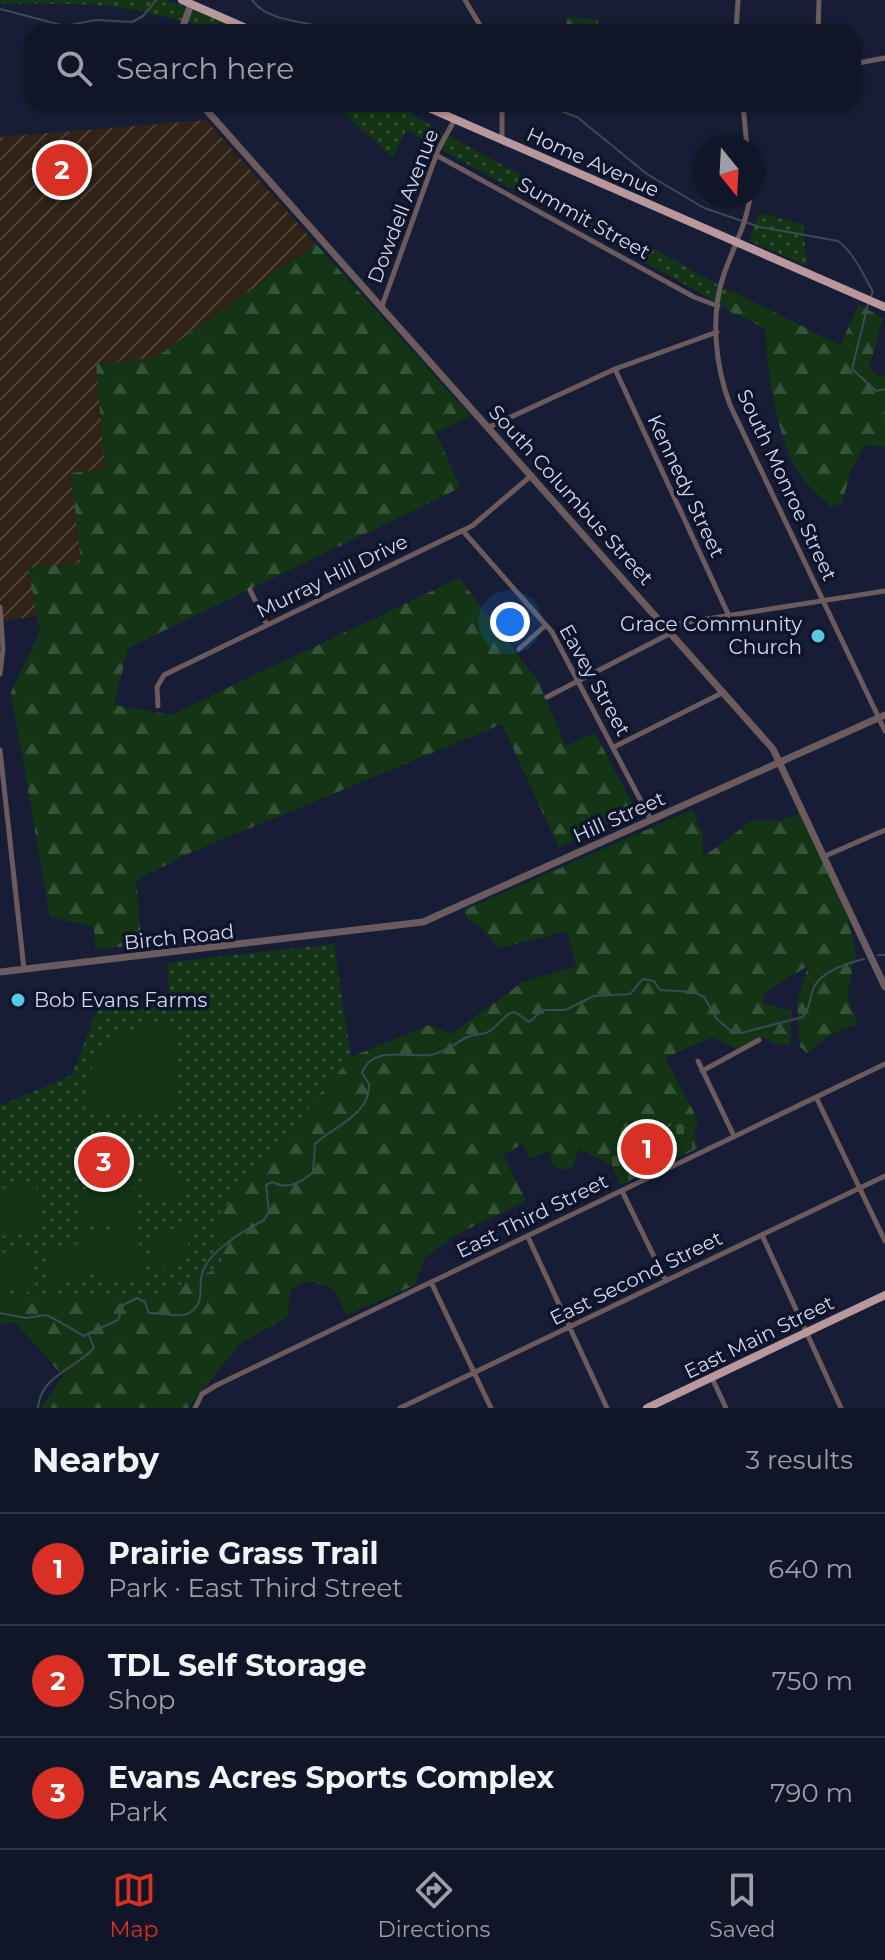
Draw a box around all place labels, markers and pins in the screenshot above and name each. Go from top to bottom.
pin: 2 [36,140,88,200]
place label: Grace Community Church [620,612,802,659]
marker: Grace Community Church [809,627,827,645]
place label: Bob Evans Farms [34,988,207,1012]
marker: Bob Evans Farms [9,991,27,1009]
pin: 1 [621,1119,673,1179]
pin: 3 [78,1132,130,1192]

